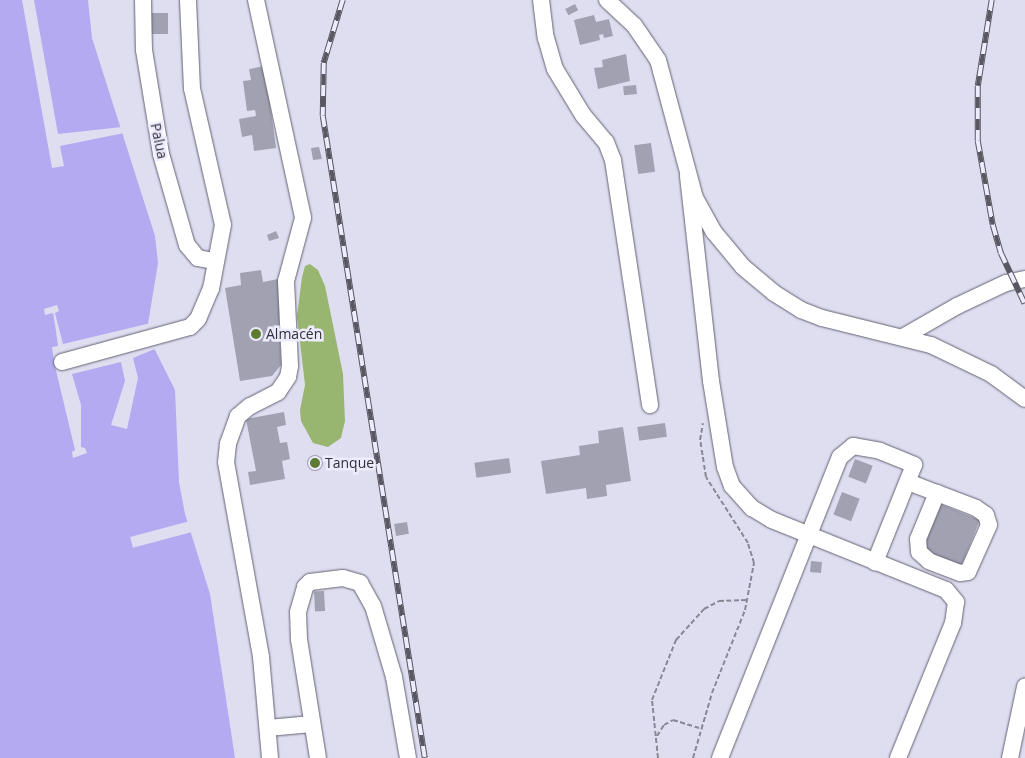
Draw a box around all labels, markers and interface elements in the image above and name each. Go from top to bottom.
street label: Palua [147,122,171,160]
place label: Almacén [266,326,322,342]
marker: Almacén [250,328,262,340]
place label: Tanque [325,455,374,471]
marker: Tanque [309,457,321,469]

